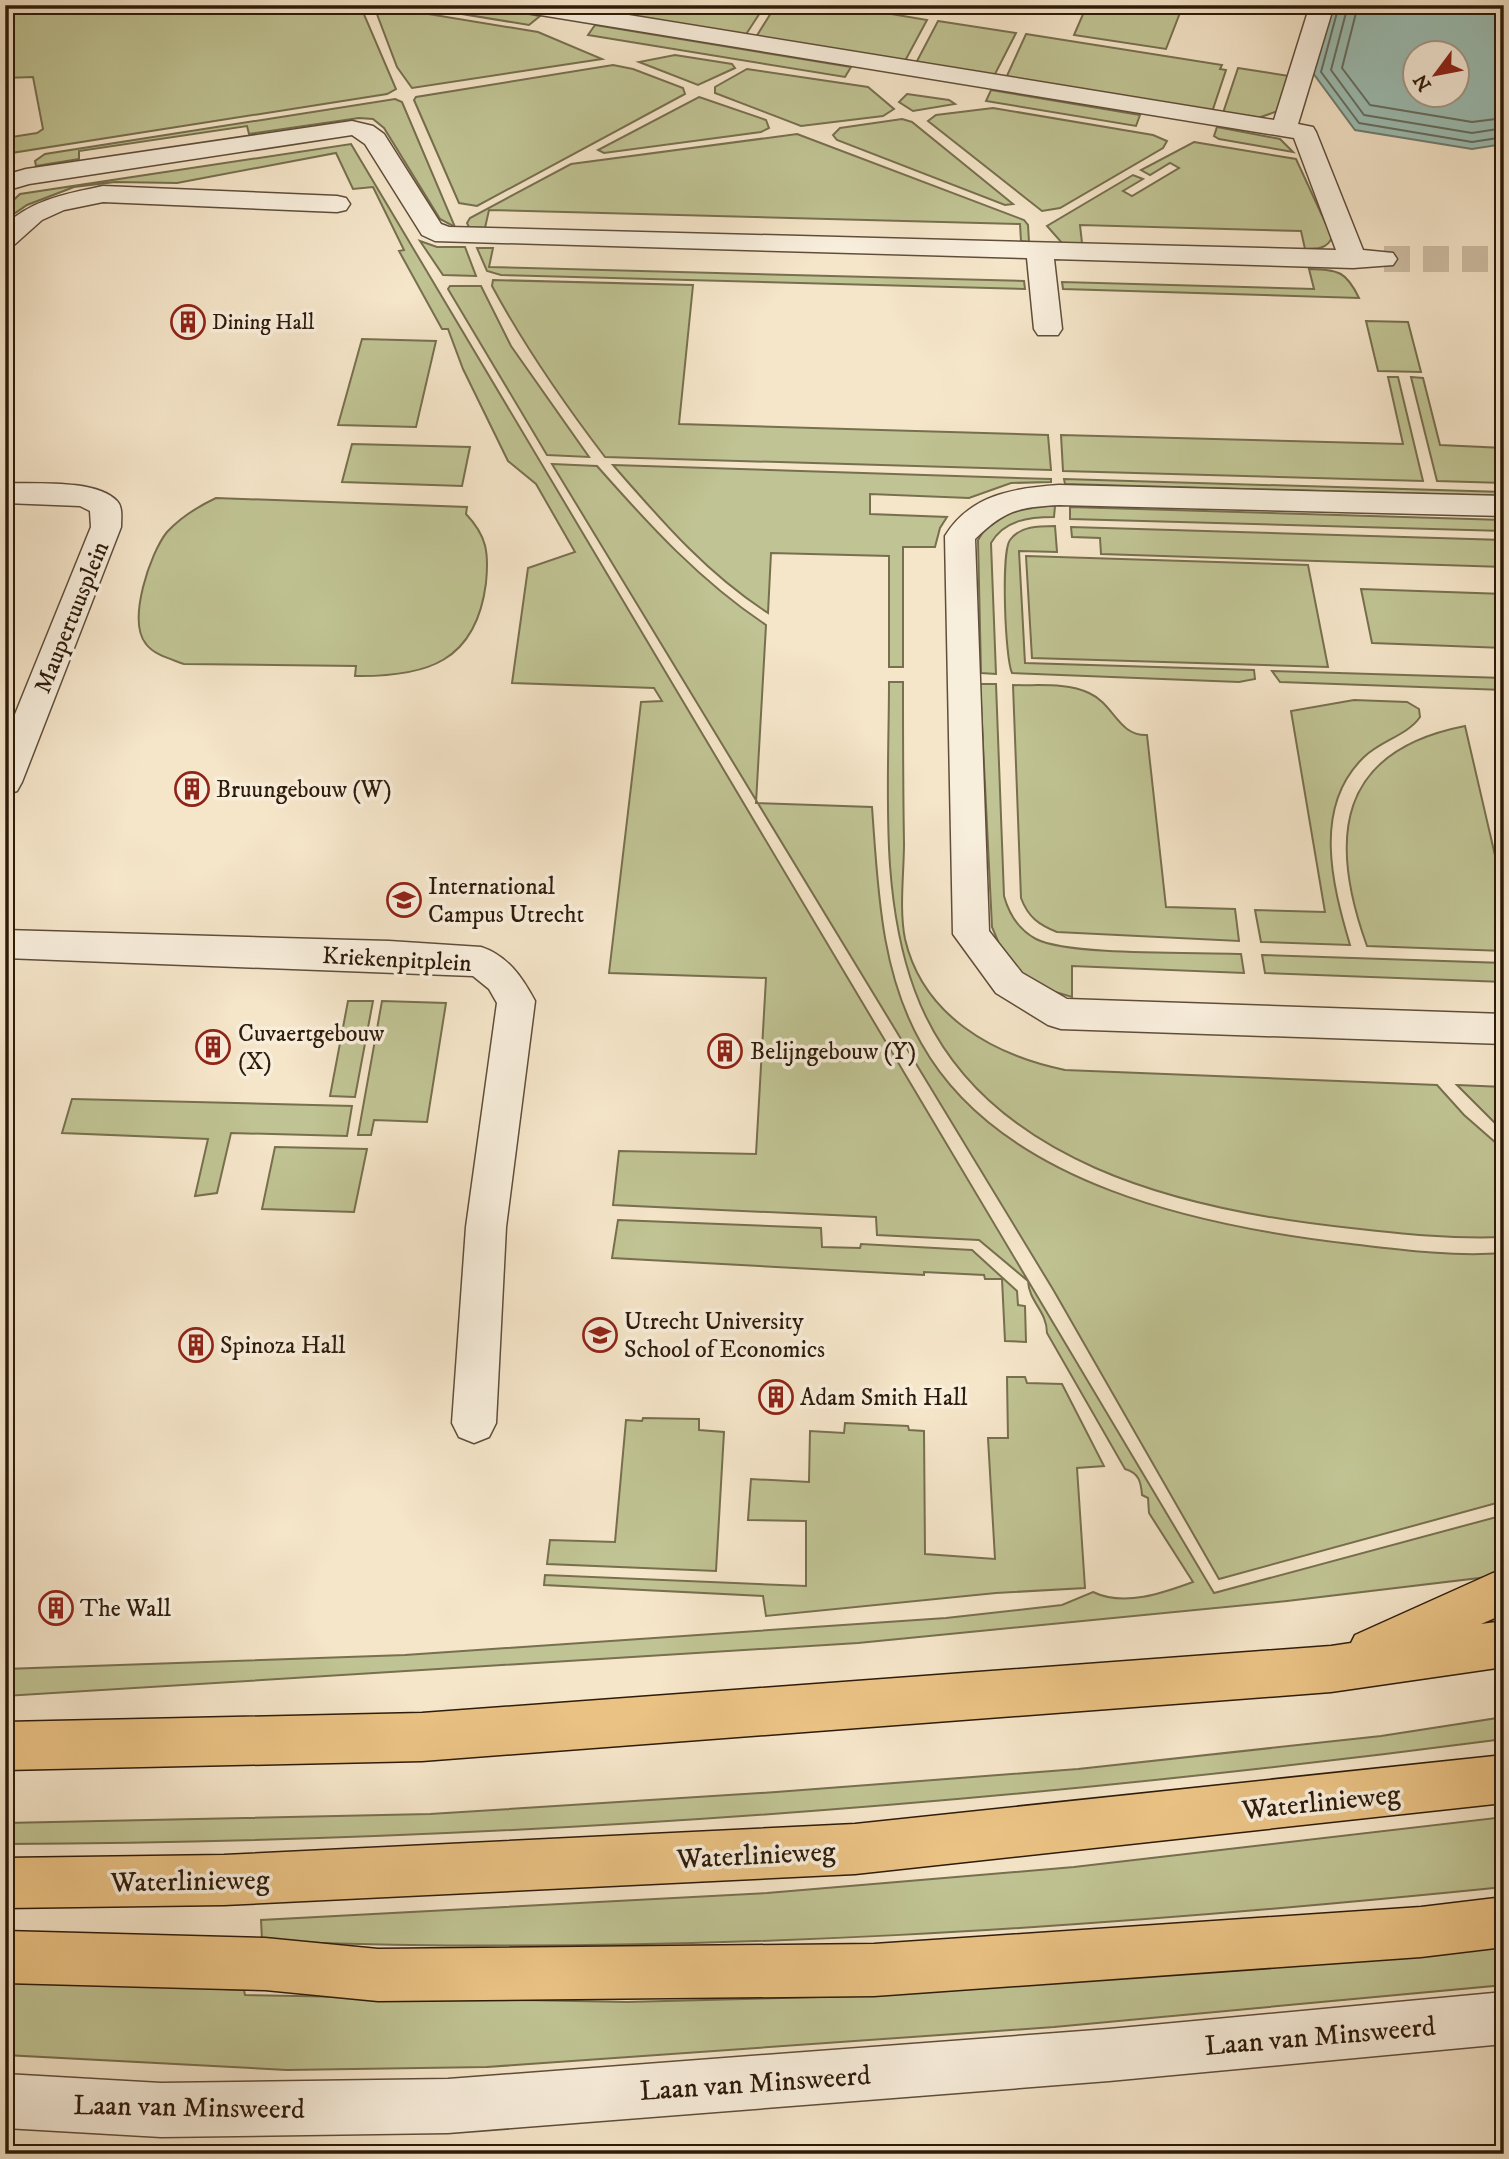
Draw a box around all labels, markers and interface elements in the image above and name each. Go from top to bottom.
north arrow [1400,38,1470,108]
text: N [1409,69,1437,95]
building icon: Dining Hall [169,303,207,341]
place label: Dining Hall [212,310,315,336]
street label: Maupertuusplein [28,537,116,698]
building icon: Bruungebouw (W) [173,770,211,808]
place label: Bruungebouw (W) [216,775,392,805]
place label: International Campus Utrecht [428,872,584,930]
school or university icon: International Campus Utrecht [385,881,423,919]
street label: Kriekenpitplein [321,941,473,979]
place label: Cuvaertgebouw (X) [238,1019,385,1077]
building icon: Cuvaertgebouw (X) [194,1028,232,1066]
building icon: Belijngebouw (Y) [706,1032,744,1070]
place label: Belijngebouw (Y) [750,1037,916,1067]
place label: Utrecht University School of Economics [624,1307,825,1365]
school or university icon: Utrecht University School of Economics [581,1316,619,1354]
building icon: Spinoza Hall [177,1326,215,1364]
place label: Spinoza Hall [220,1331,346,1361]
building icon: Adam Smith Hall [757,1378,795,1416]
place label: Adam Smith Hall [800,1383,968,1413]
building icon: The Wall [37,1589,75,1627]
place label: The Wall [80,1594,172,1624]
street label: Waterlinieweg [1239,1777,1402,1828]
street label: Waterlinieweg [675,1834,837,1877]
street label: Waterlinieweg [109,1863,270,1900]
street label: Laan van Minsweerd [1203,2009,1437,2064]
street label: Laan van Minsweerd [638,2058,872,2109]
street label: Laan van Minsweerd [73,2088,305,2127]

